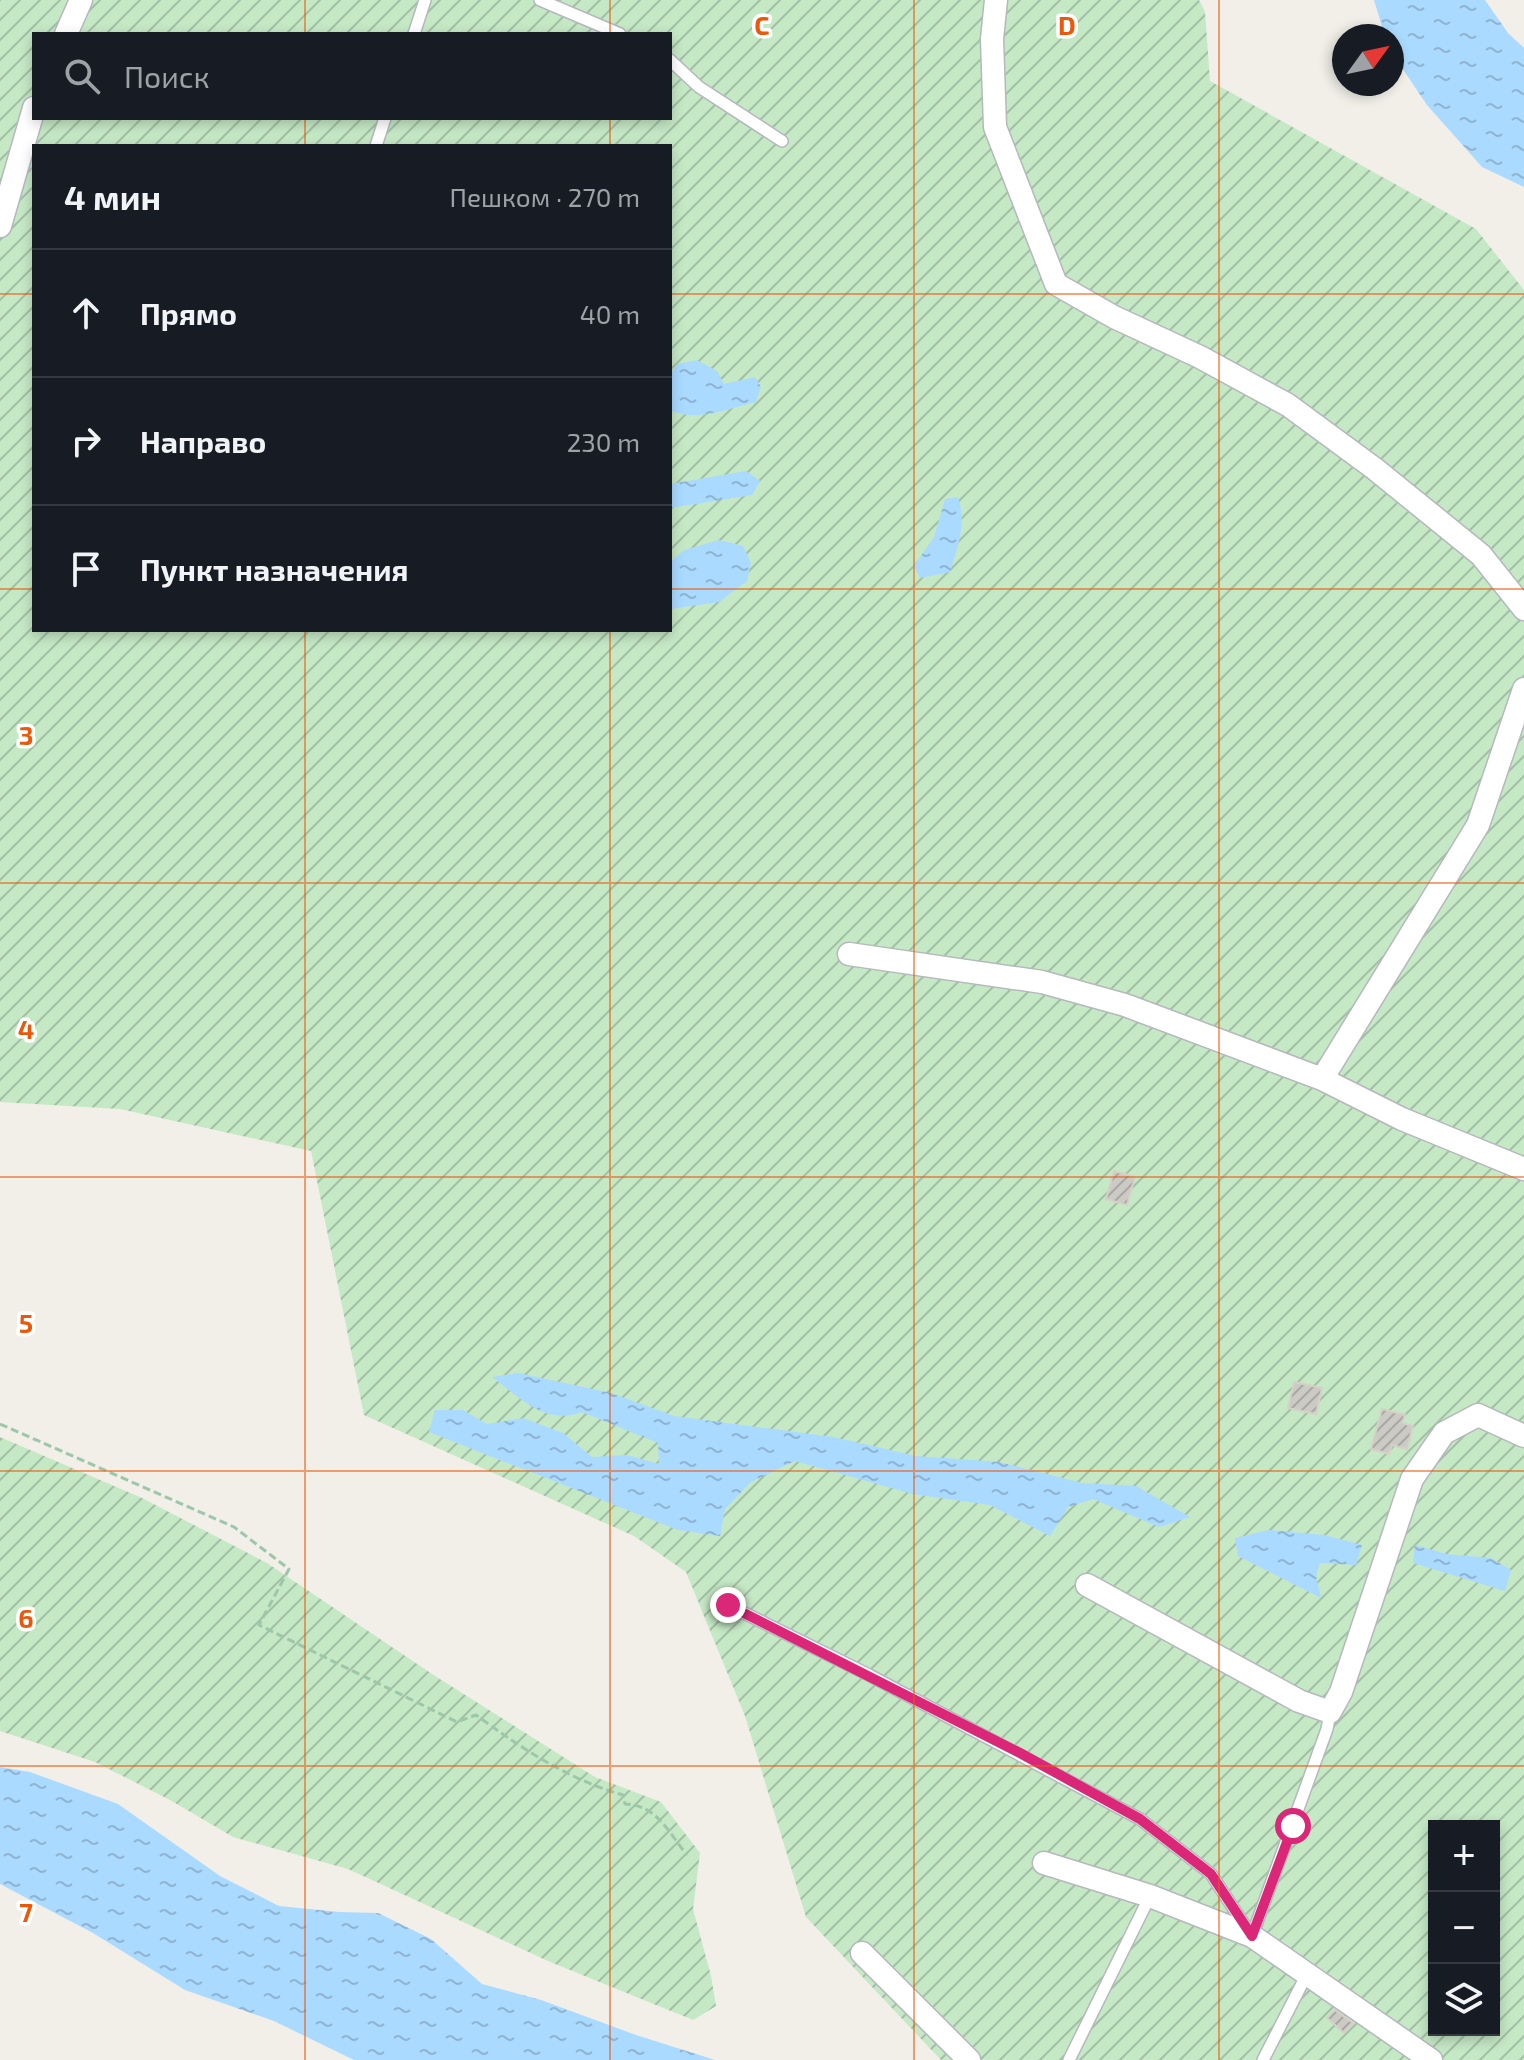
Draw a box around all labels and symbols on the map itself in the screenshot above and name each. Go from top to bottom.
text: C [754,9,770,40]
text: D [1058,9,1076,40]
north arrow [1332,24,1404,96]
text: 3 [19,719,33,750]
text: 4 [18,1013,34,1044]
text: 5 [19,1307,33,1338]
route end [710,1587,746,1623]
text: 6 [18,1602,34,1633]
route start [1275,1808,1311,1844]
text: 7 [19,1896,33,1927]

